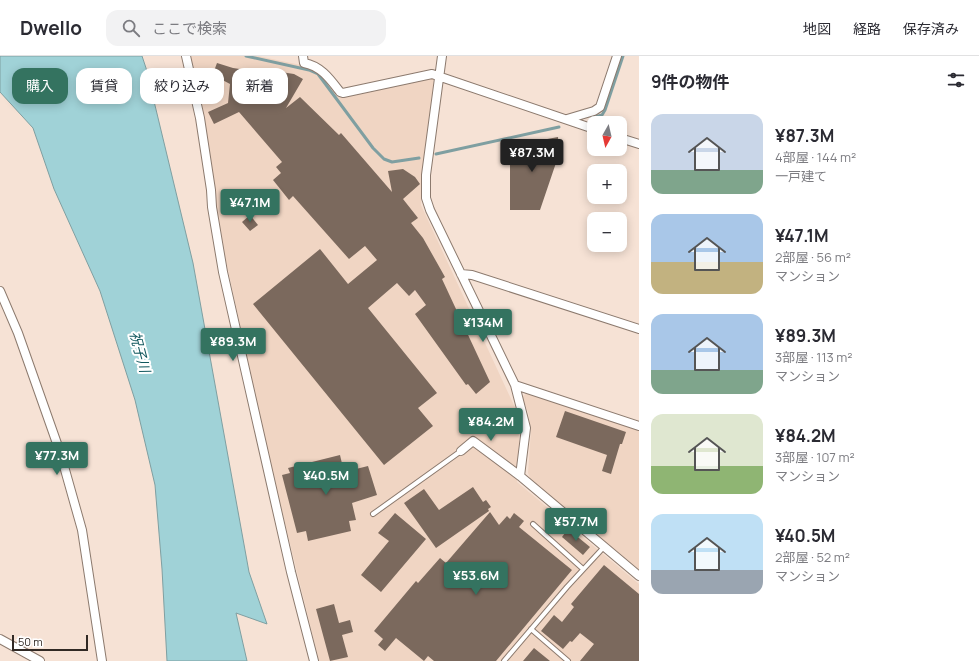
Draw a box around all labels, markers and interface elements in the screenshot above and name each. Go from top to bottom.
search box [106,10,386,46]
text: Dwello [20,15,82,41]
icon: search [120,17,142,39]
text: ここで検索 [152,18,227,39]
text: 地図 [803,19,831,38]
text: 経路 [853,19,881,38]
text: 保存済み [903,19,959,38]
chip: 購入 [12,68,68,104]
chip: 賃貸 [76,68,132,104]
chip: 絞り込み [140,68,224,104]
chip: 新着 [232,68,288,104]
icon: filters [945,69,967,91]
text: 9件の物件 [651,70,730,93]
north arrow [587,116,627,156]
map controls [587,116,627,252]
text: ¥87.3M [775,124,834,147]
icon: home [683,130,731,178]
pin: ¥87.3M [499,139,565,173]
text: ¥87.3M [509,143,555,161]
text: 4部屋 · 144 m² [775,148,856,166]
button: + [587,164,627,204]
text: 一戸建て [775,167,827,185]
pin: ¥47.1M [217,189,283,223]
text: ¥47.1M [230,193,270,211]
button: − [587,212,627,252]
text: ¥47.1M [775,224,828,247]
icon: home [683,230,731,278]
text: 2部屋 · 56 m² [775,248,851,266]
text: マンション [775,267,840,285]
pin: ¥134M [455,309,511,343]
text: ¥134M [463,313,503,331]
text: ¥89.3M [775,324,836,347]
pin: ¥89.3M [200,328,266,362]
water label: 祝子川 [126,329,156,377]
icon: home [683,330,731,378]
text: ¥89.3M [210,332,256,350]
text: 3部屋 · 113 m² [775,348,853,366]
text: マンション [775,367,840,385]
pin: ¥84.2M [458,408,524,442]
text: ¥84.2M [468,412,514,430]
text: ¥84.2M [775,424,836,447]
icon: home [683,430,731,478]
pin: ¥77.3M [24,442,90,476]
text: ¥77.3M [35,446,79,464]
text: 3部屋 · 107 m² [775,448,855,466]
pin: ¥40.5M [293,462,359,496]
text: ¥40.5M [303,466,349,484]
text: マンション [775,467,840,485]
pin: ¥57.7M [543,508,609,542]
text: ¥57.7M [554,512,598,530]
text: ¥40.5M [775,524,835,547]
icon: home [683,530,731,578]
text: 2部屋 · 52 m² [775,548,850,566]
pin: ¥53.6M [443,562,509,596]
text: ¥53.6M [453,566,499,584]
text: マンション [775,567,840,585]
scale bar [12,633,88,652]
text: 50 m [18,634,43,649]

